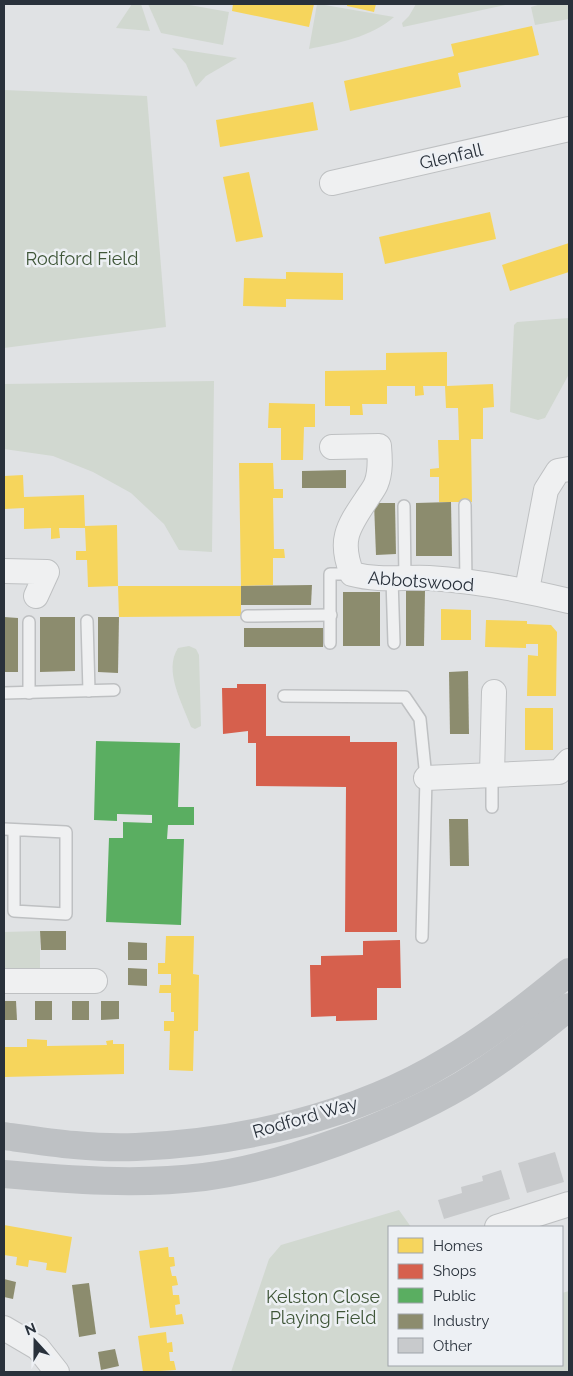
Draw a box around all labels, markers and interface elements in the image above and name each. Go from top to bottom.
street label: Glenfall [417,139,485,173]
park label: Rodford Field [26,248,138,269]
street label: Abbotswood [367,567,475,595]
street label: Rodford Way [250,1092,360,1142]
legend [388,1226,563,1366]
text: Homes [433,1237,483,1255]
text: Shops [433,1262,476,1280]
park label: Kelston Close Playing Field [266,1286,380,1328]
text: Public [433,1287,476,1305]
text: Industry [433,1312,489,1330]
north arrow [10,1316,60,1366]
text: N [22,1319,38,1338]
text: Other [433,1337,473,1355]

